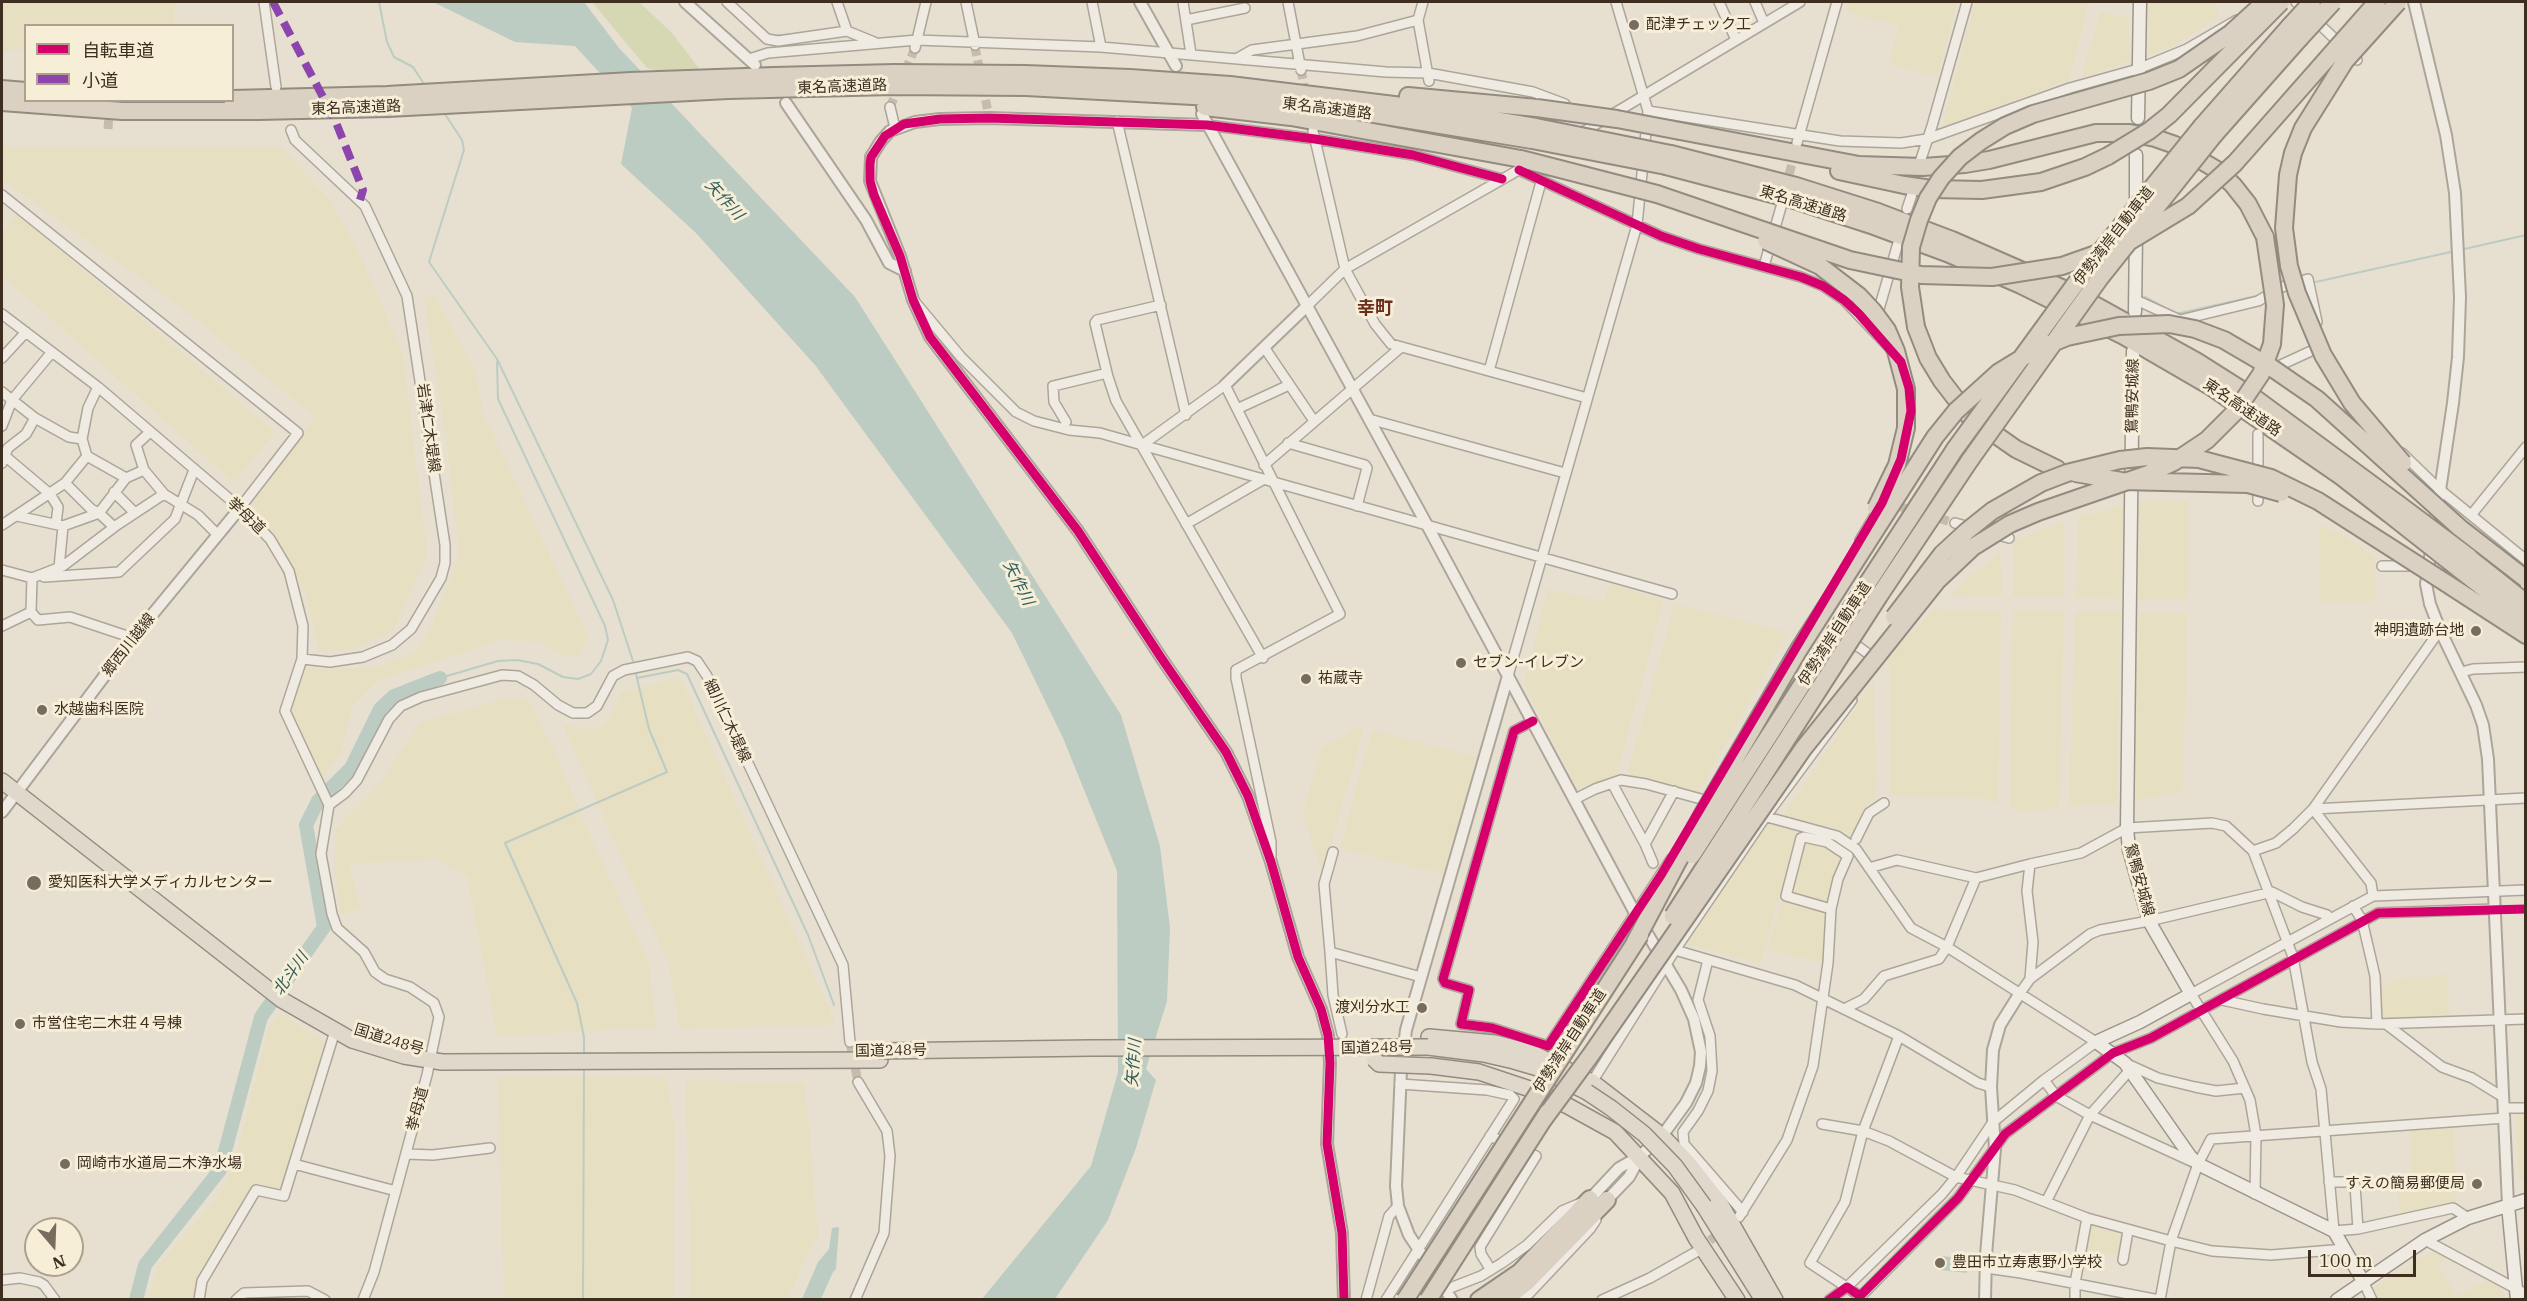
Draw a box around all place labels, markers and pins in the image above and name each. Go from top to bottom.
place label: 配津チェック工 [1646,16,1751,34]
marker: 配津チェック工 [1627,18,1641,32]
place label: 神明遺跡台地 [2374,622,2464,640]
marker: 神明遺跡台地 [2469,624,2483,638]
place label: セブン-イレブン [1473,654,1584,672]
marker: セブン-イレブン [1454,656,1468,670]
place label: 祐蔵寺 [1318,670,1363,688]
marker: 祐蔵寺 [1299,672,1313,686]
place label: 水越歯科医院 [54,701,144,719]
marker: 水越歯科医院 [35,703,49,717]
marker: 愛知医科大学メディカルセンター [25,874,43,892]
place label: 愛知医科大学メディカルセンター [48,874,273,892]
place label: 渡刈分水工 [1335,999,1410,1017]
marker: 渡刈分水工 [1415,1001,1429,1015]
place label: 市営住宅二木荘４号棟 [32,1015,182,1033]
marker: 市営住宅二木荘４号棟 [13,1017,27,1031]
place label: 岡崎市水道局二木浄水場 [77,1155,242,1173]
marker: 岡崎市水道局二木浄水場 [58,1157,72,1171]
place label: すえの簡易郵便局 [2345,1175,2465,1193]
marker: すえの簡易郵便局 [2470,1177,2484,1191]
place label: 豊田市立寿恵野小学校 [1952,1254,2102,1272]
marker: 豊田市立寿恵野小学校 [1933,1256,1947,1270]

